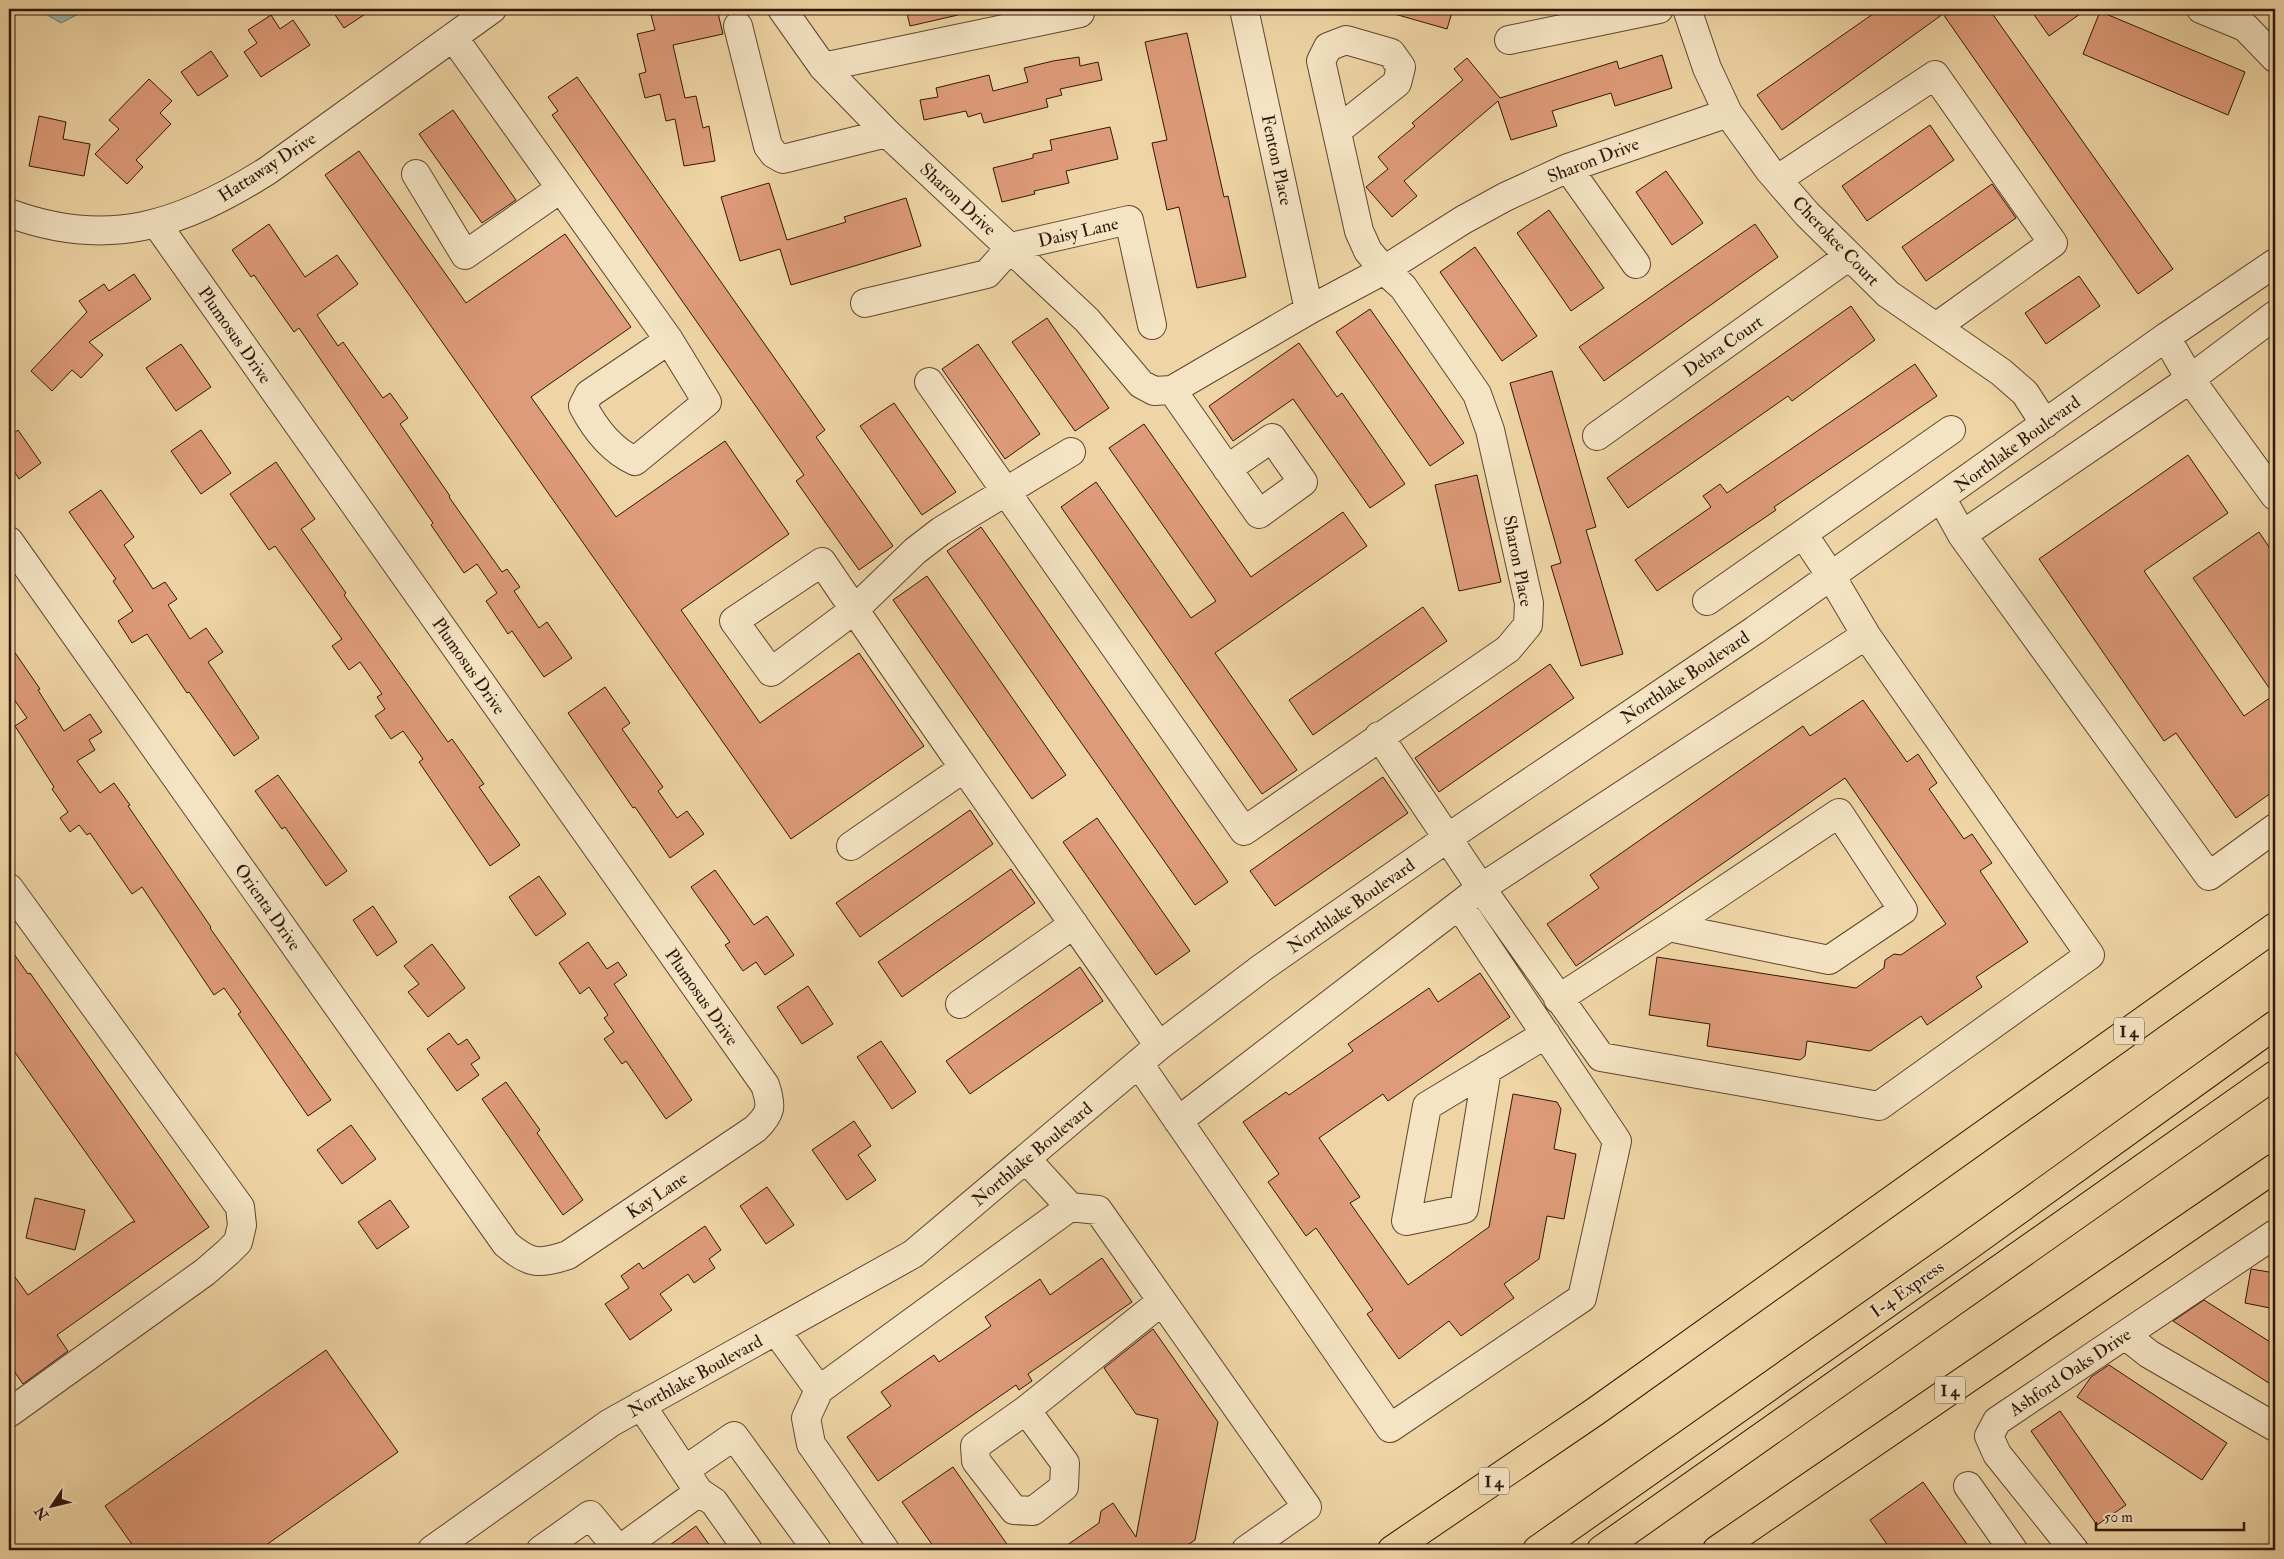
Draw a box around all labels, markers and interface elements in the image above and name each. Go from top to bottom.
street label: Fenton Place [1256,113,1297,208]
street label: Hattaway Drive [214,127,321,208]
street label: Sharon Drive [1544,132,1643,188]
street label: Sharon Drive [915,158,1001,241]
street label: Cherokee Court [1787,192,1884,291]
street label: Daisy Lane [1036,212,1121,253]
street label: Plumosus Drive [193,282,277,389]
street label: Debra Court [1679,310,1768,382]
street label: Northlake Boulevard [1950,391,2085,498]
street label: Sharon Place [1497,513,1538,609]
street label: Plumosus Drive [427,613,511,720]
street label: Northlake Boulevard [1617,626,1754,729]
street label: Northlake Boulevard [1283,854,1420,959]
street label: Orienta Drive [229,859,306,956]
street label: Plumosus Drive [660,944,744,1051]
road number: I 4 [2114,1018,2144,1044]
street label: Northlake Boulevard [967,1097,1097,1212]
street label: Kay Lane [622,1166,693,1224]
street label: I-4 Express [1866,1256,1949,1323]
street label: Ashford Oaks Drive [2004,1323,2136,1422]
street label: Northlake Boulevard [624,1330,767,1423]
road number: I 4 [1935,1376,1965,1404]
road number: I 4 [1479,1468,1509,1494]
north arrow [28,1482,78,1532]
scale bar [2096,1499,2244,1531]
text: N [31,1503,53,1524]
text: 50 m [2104,1508,2133,1527]

